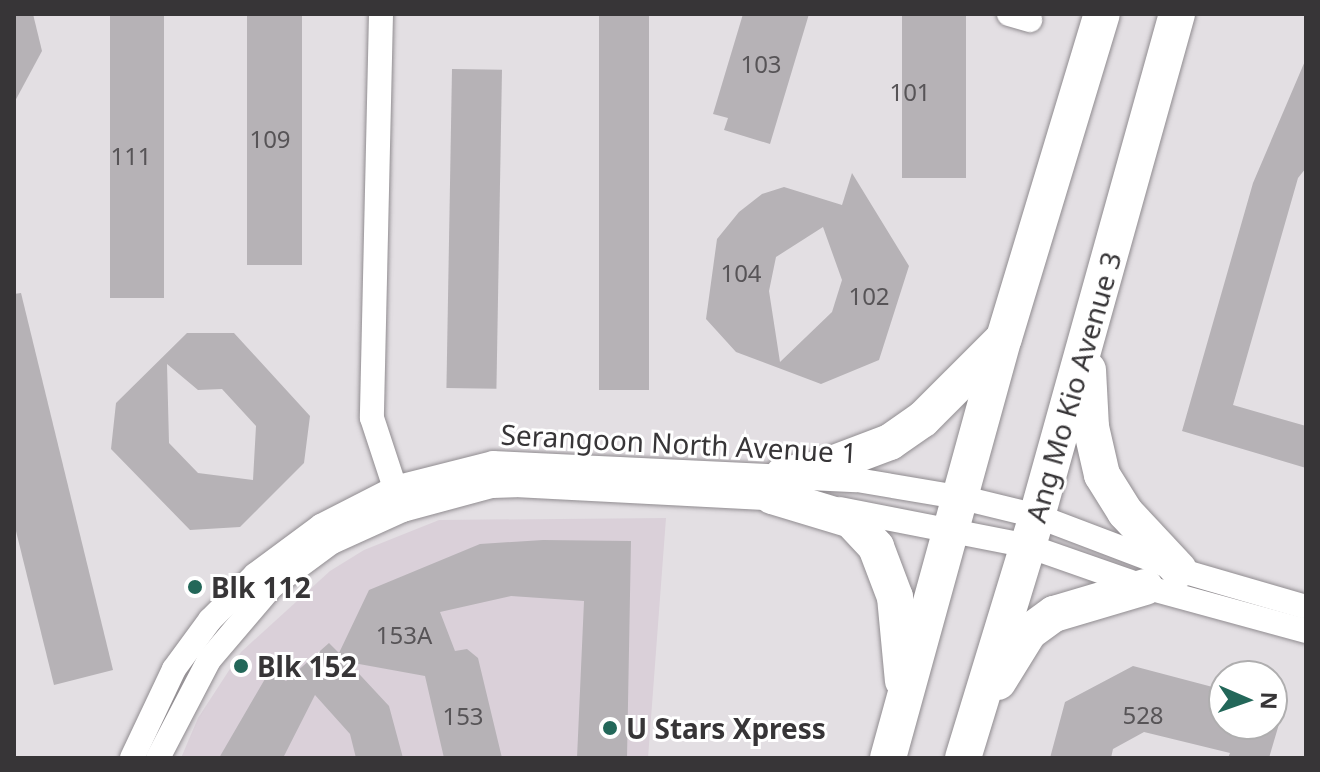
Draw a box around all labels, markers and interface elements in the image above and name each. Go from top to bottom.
house number: 103 [740,50,782,78]
house number: 101 [889,78,931,106]
house number: 109 [249,125,291,153]
house number: 111 [110,142,152,170]
street label: Ang Mo Kio Avenue 3 [1018,248,1128,526]
house number: 104 [720,259,762,287]
house number: 102 [848,282,890,310]
street label: Serangoon North Avenue 1 [500,417,858,469]
place label: Blk 112 [211,570,311,604]
marker: Blk 112 [186,578,204,596]
house number: 153A [376,621,432,649]
place label: Blk 152 [257,649,357,683]
marker: Blk 152 [232,657,250,675]
north arrow [1208,660,1288,740]
text: N [1255,691,1285,710]
house number: 528 [1122,701,1164,729]
house number: 153 [442,702,484,730]
place label: U Stars Xpress [626,711,826,745]
marker: U Stars Xpress [601,719,619,737]

